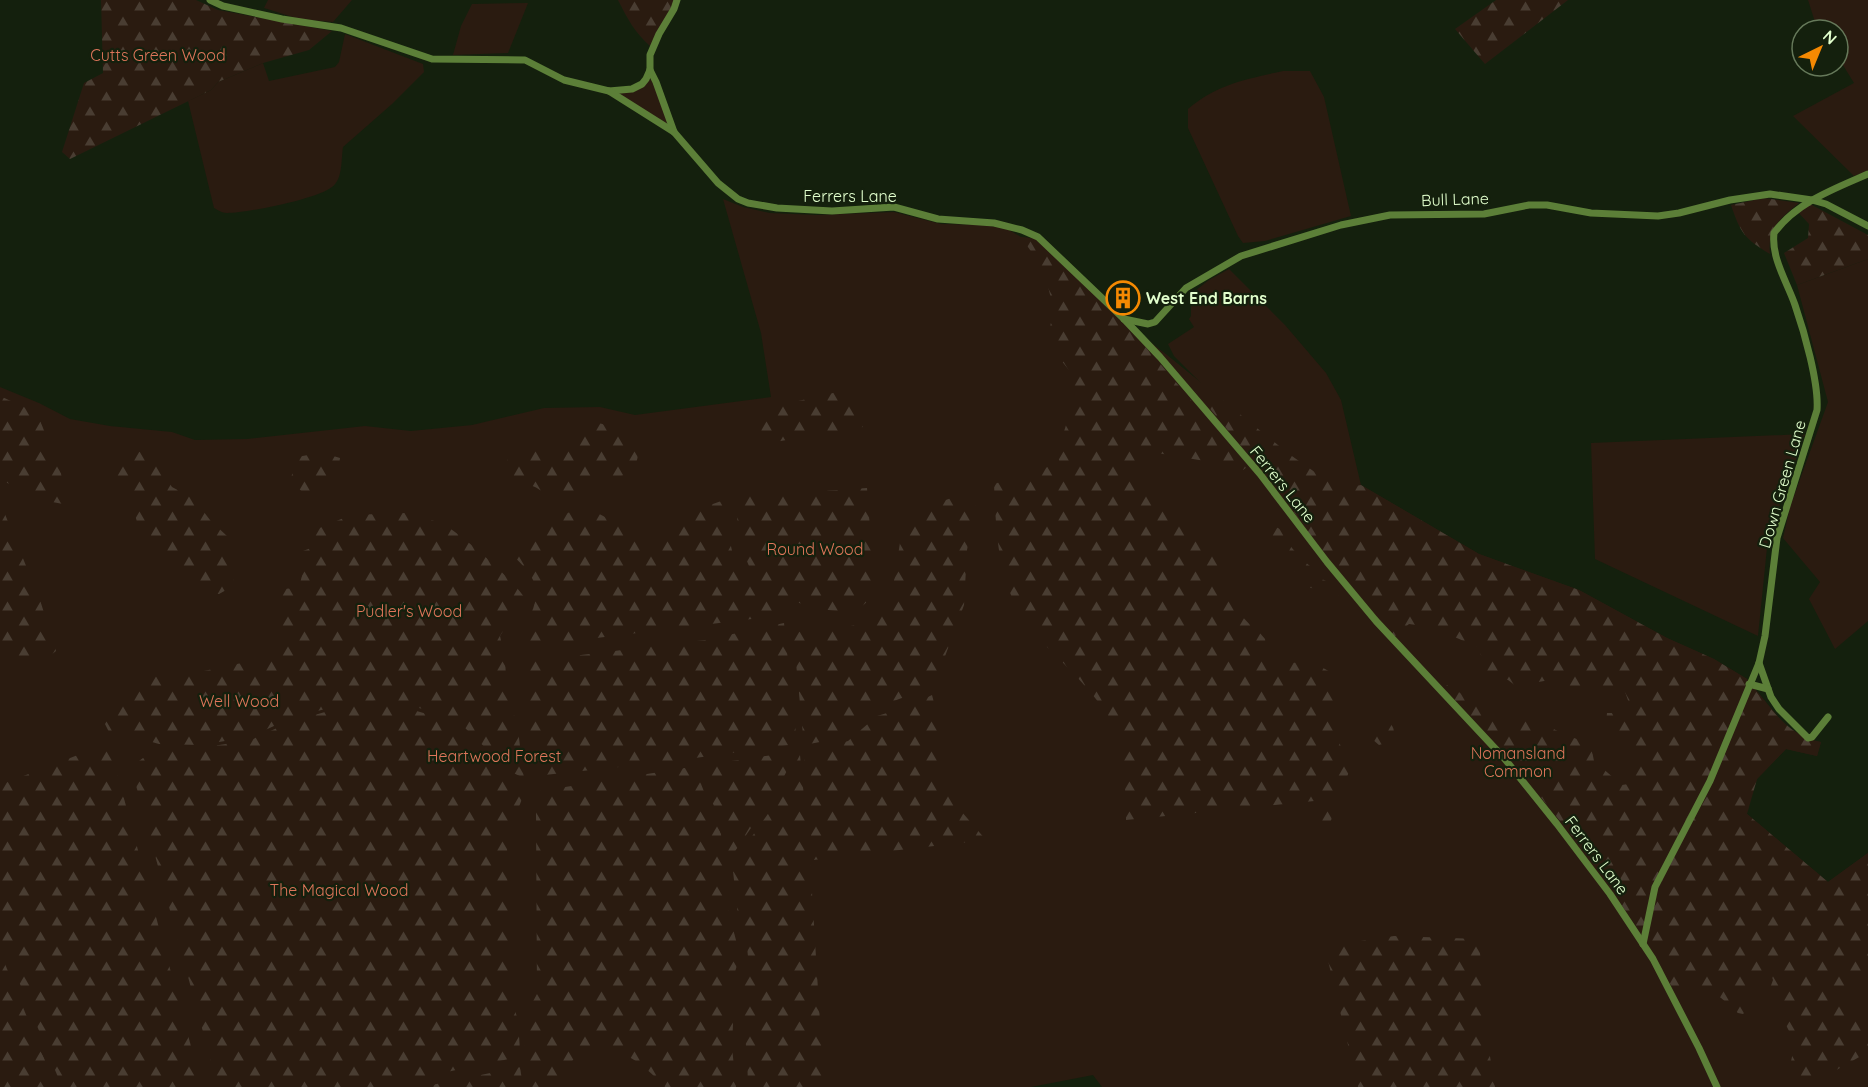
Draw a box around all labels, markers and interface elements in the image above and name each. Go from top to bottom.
north arrow [1790,18,1850,78]
text: N [1819,26,1841,48]
park label: Cutts Green Wood [90,45,226,65]
street label: Ferrers Lane [803,186,897,206]
street label: Bull Lane [1421,188,1489,210]
building icon: West End Barns [1105,280,1141,316]
place label: West End Barns [1146,288,1267,308]
street label: Down Green Lane [1754,418,1810,550]
street label: Ferrers Lane [1246,441,1320,527]
park label: Round Wood [767,539,863,559]
park label: Pudler's Wood [356,601,462,621]
park label: Well Wood [199,691,279,711]
park label: Nomansland Common [1471,743,1565,781]
park label: Heartwood Forest [427,746,561,766]
street label: Ferrers Lane [1561,812,1633,898]
park label: The Magical Wood [270,880,408,900]

